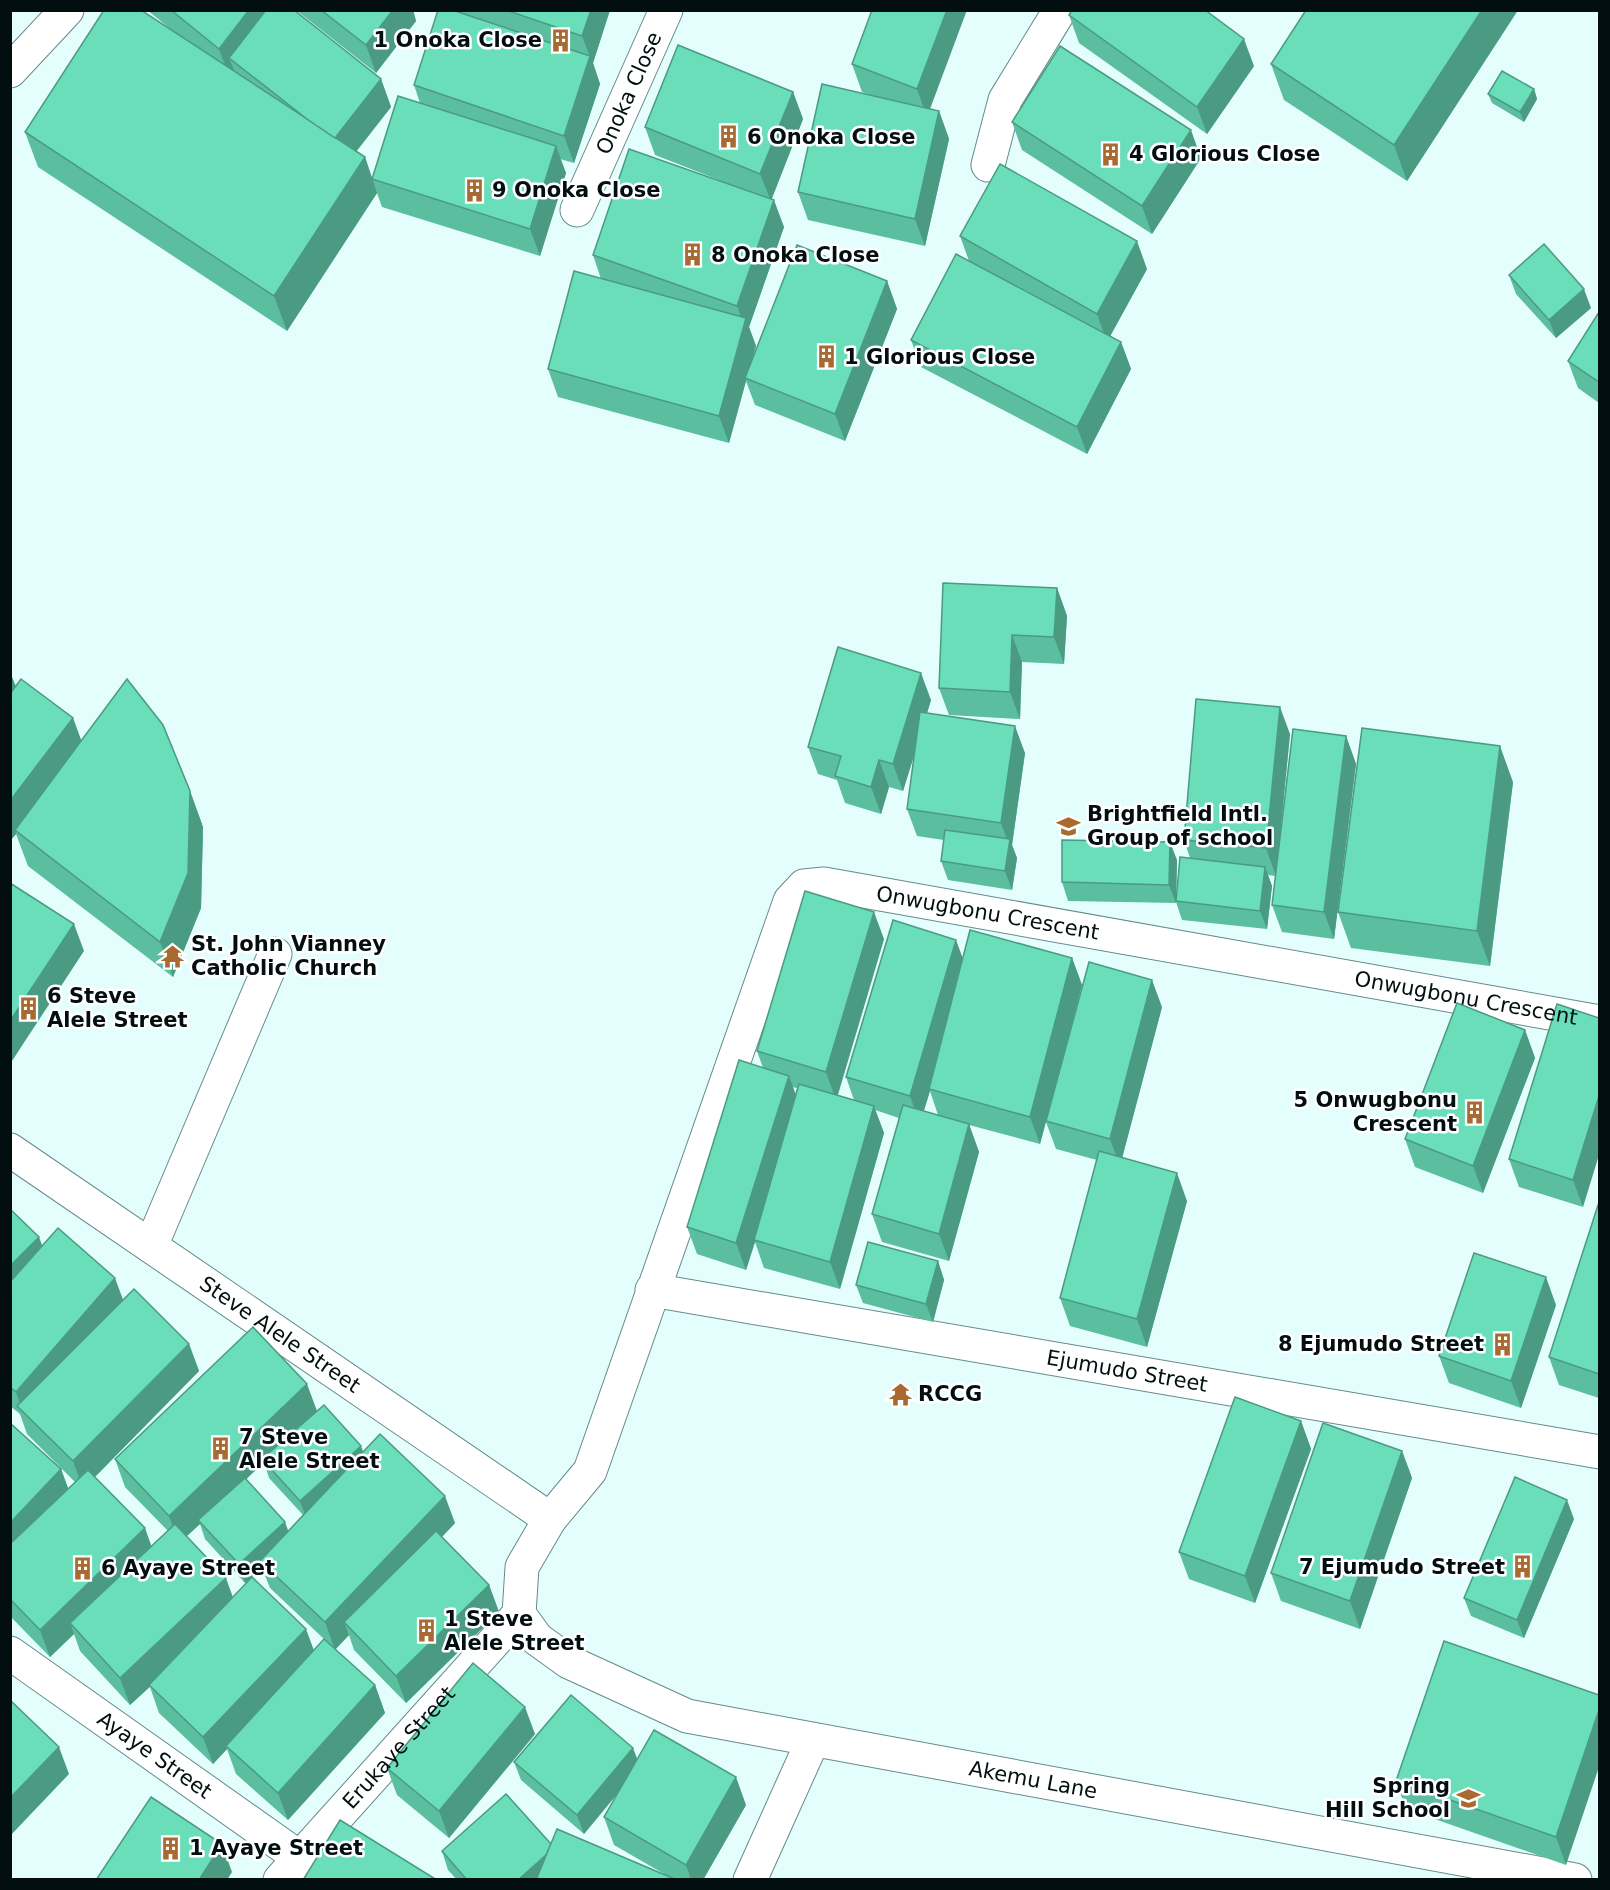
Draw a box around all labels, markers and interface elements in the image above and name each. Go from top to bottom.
building icon: 1 Onoka Close [547,27,573,53]
place label: 1 Onoka Close [374,28,542,52]
street label: Onoka Close [591,28,667,158]
building icon: 6 Onoka Close [716,124,742,150]
place label: 6 Onoka Close [747,125,915,149]
building icon: 4 Glorious Close [1098,141,1124,167]
place label: 4 Glorious Close [1129,142,1320,166]
building icon: 9 Onoka Close [461,177,487,203]
place label: 9 Onoka Close [492,178,660,202]
building icon: 8 Onoka Close [680,242,706,268]
place label: 8 Onoka Close [711,243,879,267]
building icon: 1 Glorious Close [813,344,839,370]
place label: 1 Glorious Close [844,345,1035,369]
place label: Brightfield Intl. Group of school [1087,802,1273,850]
school or university icon: Brightfield Intl. Group of school [1056,813,1082,839]
street label: Onwugbonu Crescent [874,881,1101,945]
place label: St. John Vianney Catholic Church [191,932,386,980]
temple icon: St. John Vianney Catholic Church [160,943,186,969]
street label: Onwugbonu Crescent [1353,967,1579,1030]
place label: 6 Steve Alele Street [47,984,188,1032]
building icon: 6 Steve Alele Street [16,995,42,1021]
place label: 5 Onwugbonu Crescent [1294,1088,1457,1136]
building icon: 5 Onwugbonu Crescent [1462,1099,1488,1125]
street label: Steve Alele Street [195,1271,365,1398]
building icon: 8 Ejumudo Street [1489,1331,1515,1357]
place label: 8 Ejumudo Street [1278,1332,1484,1356]
street label: Ejumudo Street [1045,1346,1209,1397]
temple icon: RCCG [887,1381,913,1407]
place label: RCCG [918,1382,982,1406]
place label: 7 Steve Alele Street [239,1425,380,1473]
building icon: 7 Steve Alele Street [208,1436,234,1462]
building icon: 7 Ejumudo Street [1510,1554,1536,1580]
building icon: 6 Ayaye Street [70,1555,96,1581]
place label: 7 Ejumudo Street [1299,1555,1505,1579]
place label: 6 Ayaye Street [101,1556,275,1580]
place label: 1 Steve Alele Street [444,1607,585,1655]
building icon: 1 Steve Alele Street [413,1618,439,1644]
street label: Erukaye Street [338,1682,460,1814]
street label: Ayaye Street [93,1707,216,1804]
street label: Akemu Lane [967,1756,1099,1804]
place label: Spring Hill School [1325,1774,1450,1822]
school or university icon: Spring Hill School [1455,1785,1481,1811]
building icon: 1 Ayaye Street [158,1835,184,1861]
place label: 1 Ayaye Street [189,1836,363,1860]

